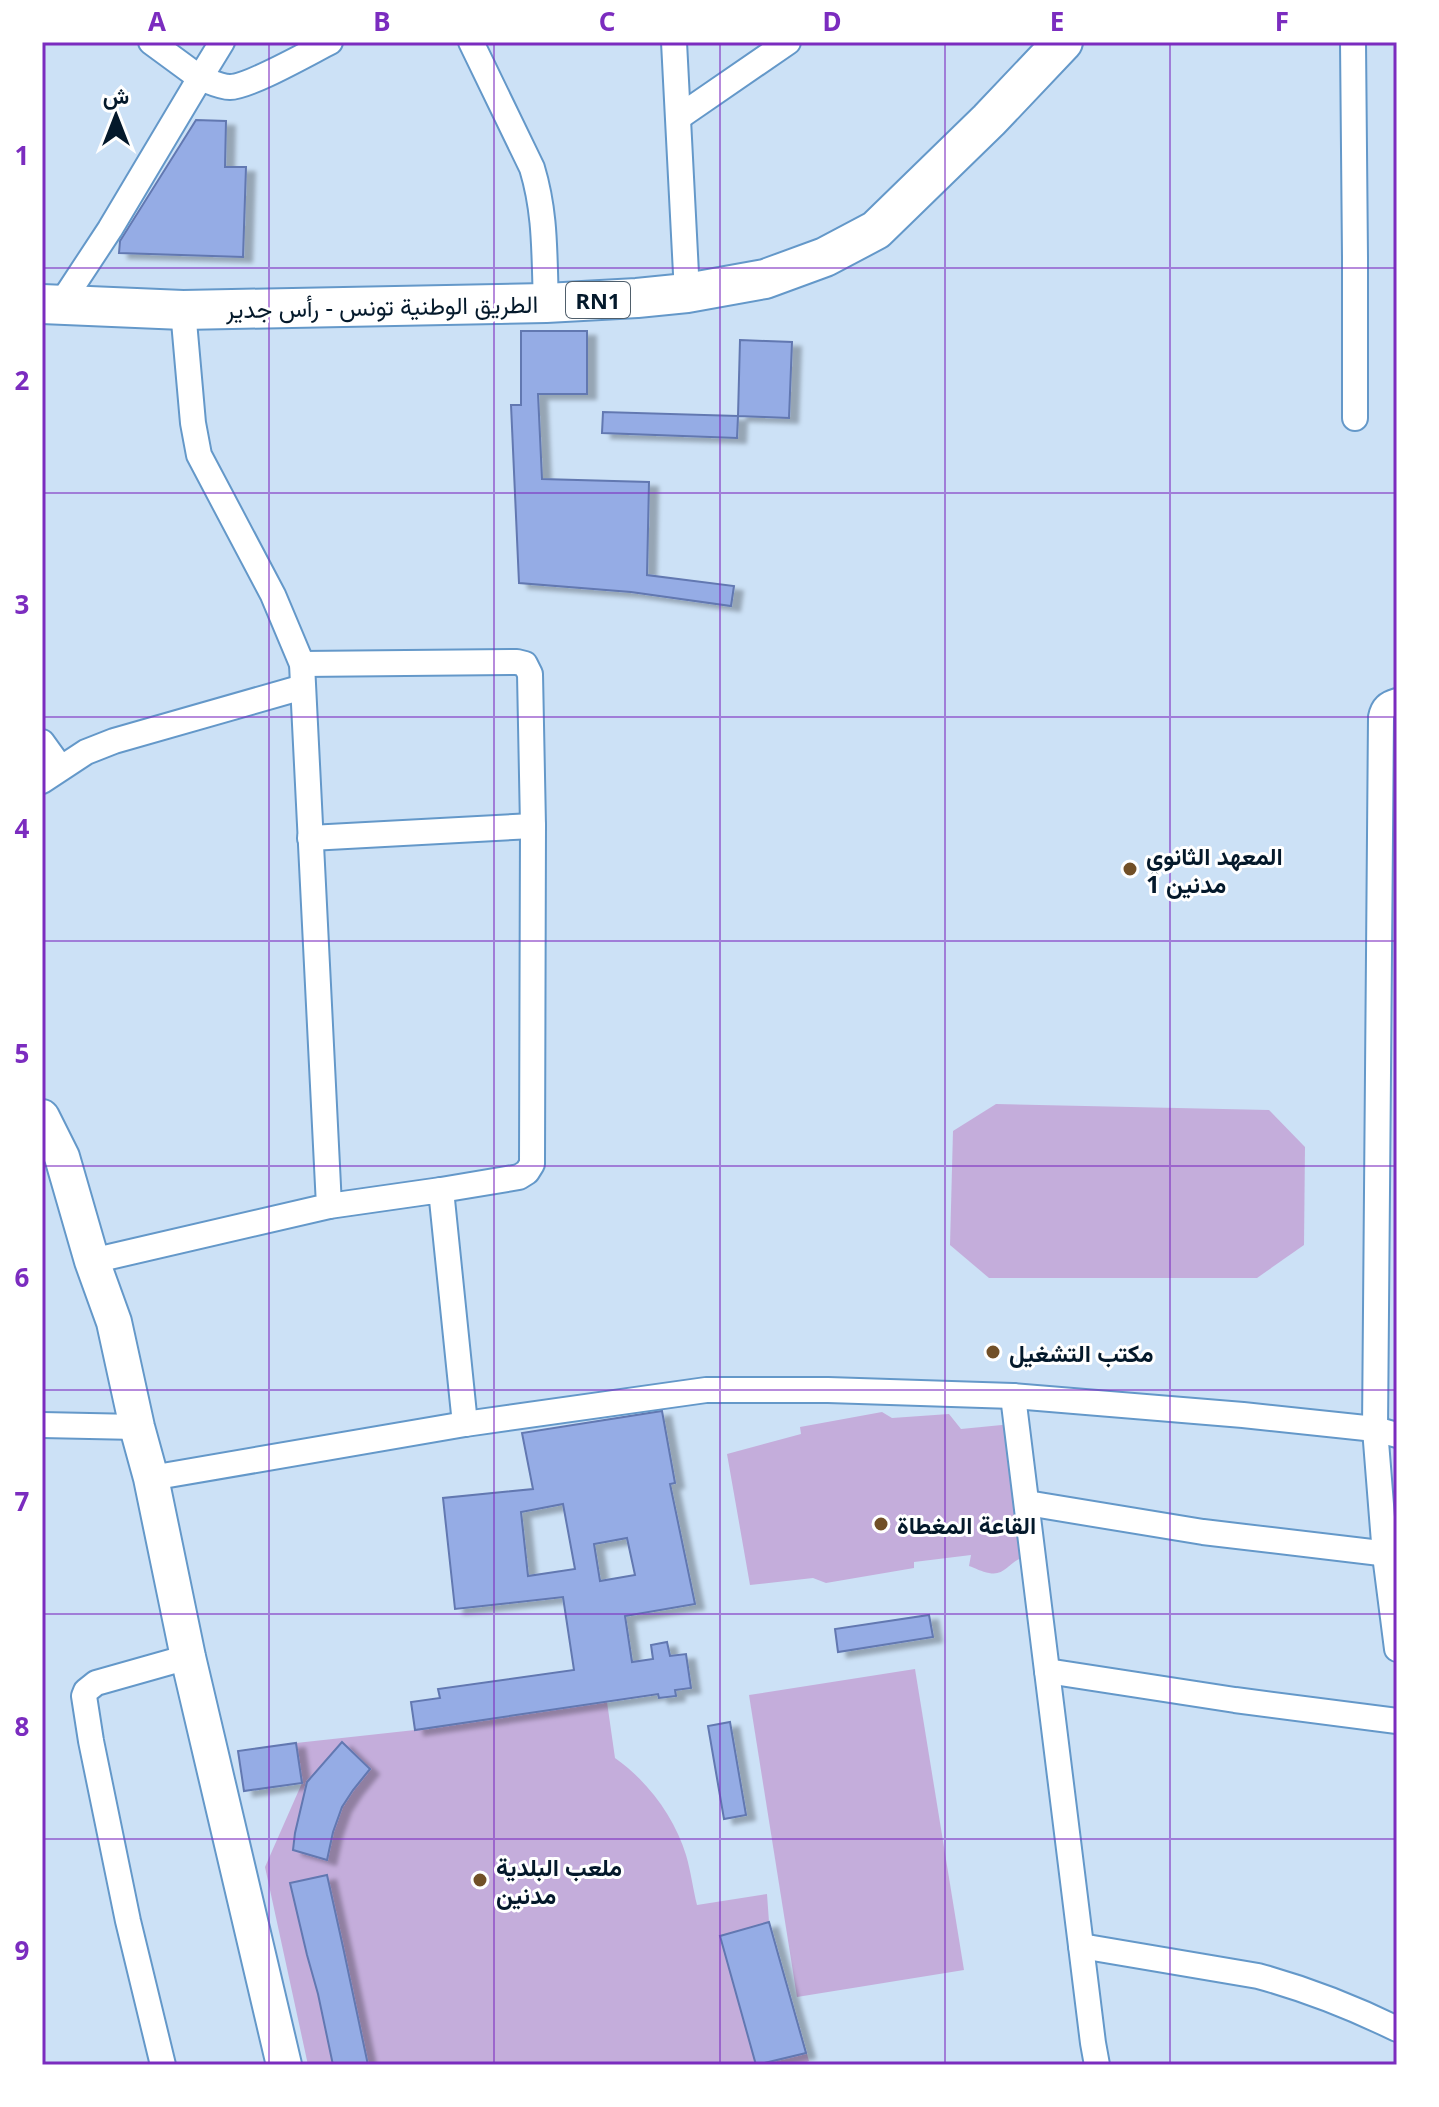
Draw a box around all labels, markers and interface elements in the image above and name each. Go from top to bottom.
text: A [148,3,166,39]
text: B [373,3,391,39]
text: C [599,3,615,39]
text: D [822,3,842,39]
text: E [1050,3,1064,39]
text: F [1275,3,1289,39]
north arrow [76,76,156,156]
text: ش [103,80,129,110]
text: 1 [15,137,29,173]
road number: RN1 [566,282,630,318]
street label: الطريق الوطنية تونس - رأس جدير [225,287,538,325]
text: 2 [15,362,30,398]
text: 3 [15,586,29,622]
text: 4 [15,810,30,846]
place label: المعهد الثانوي مدنين 1 [1146,839,1283,900]
marker: المعهد الثانوي مدنين 1 [1121,860,1139,878]
text: 5 [15,1035,29,1071]
text: 6 [15,1259,30,1295]
place label: مكتب التشغيل [1009,1336,1154,1369]
marker: مكتب التشغيل [984,1343,1002,1361]
text: 7 [15,1483,30,1519]
place label: القاعة المغطاة [897,1508,1036,1541]
marker: القاعة المغطاة [872,1515,890,1533]
text: 8 [15,1708,29,1744]
place label: ملعب البلدية مدنين [496,1850,622,1911]
marker: ملعب البلدية مدنين [471,1871,489,1889]
text: 9 [15,1932,29,1968]

